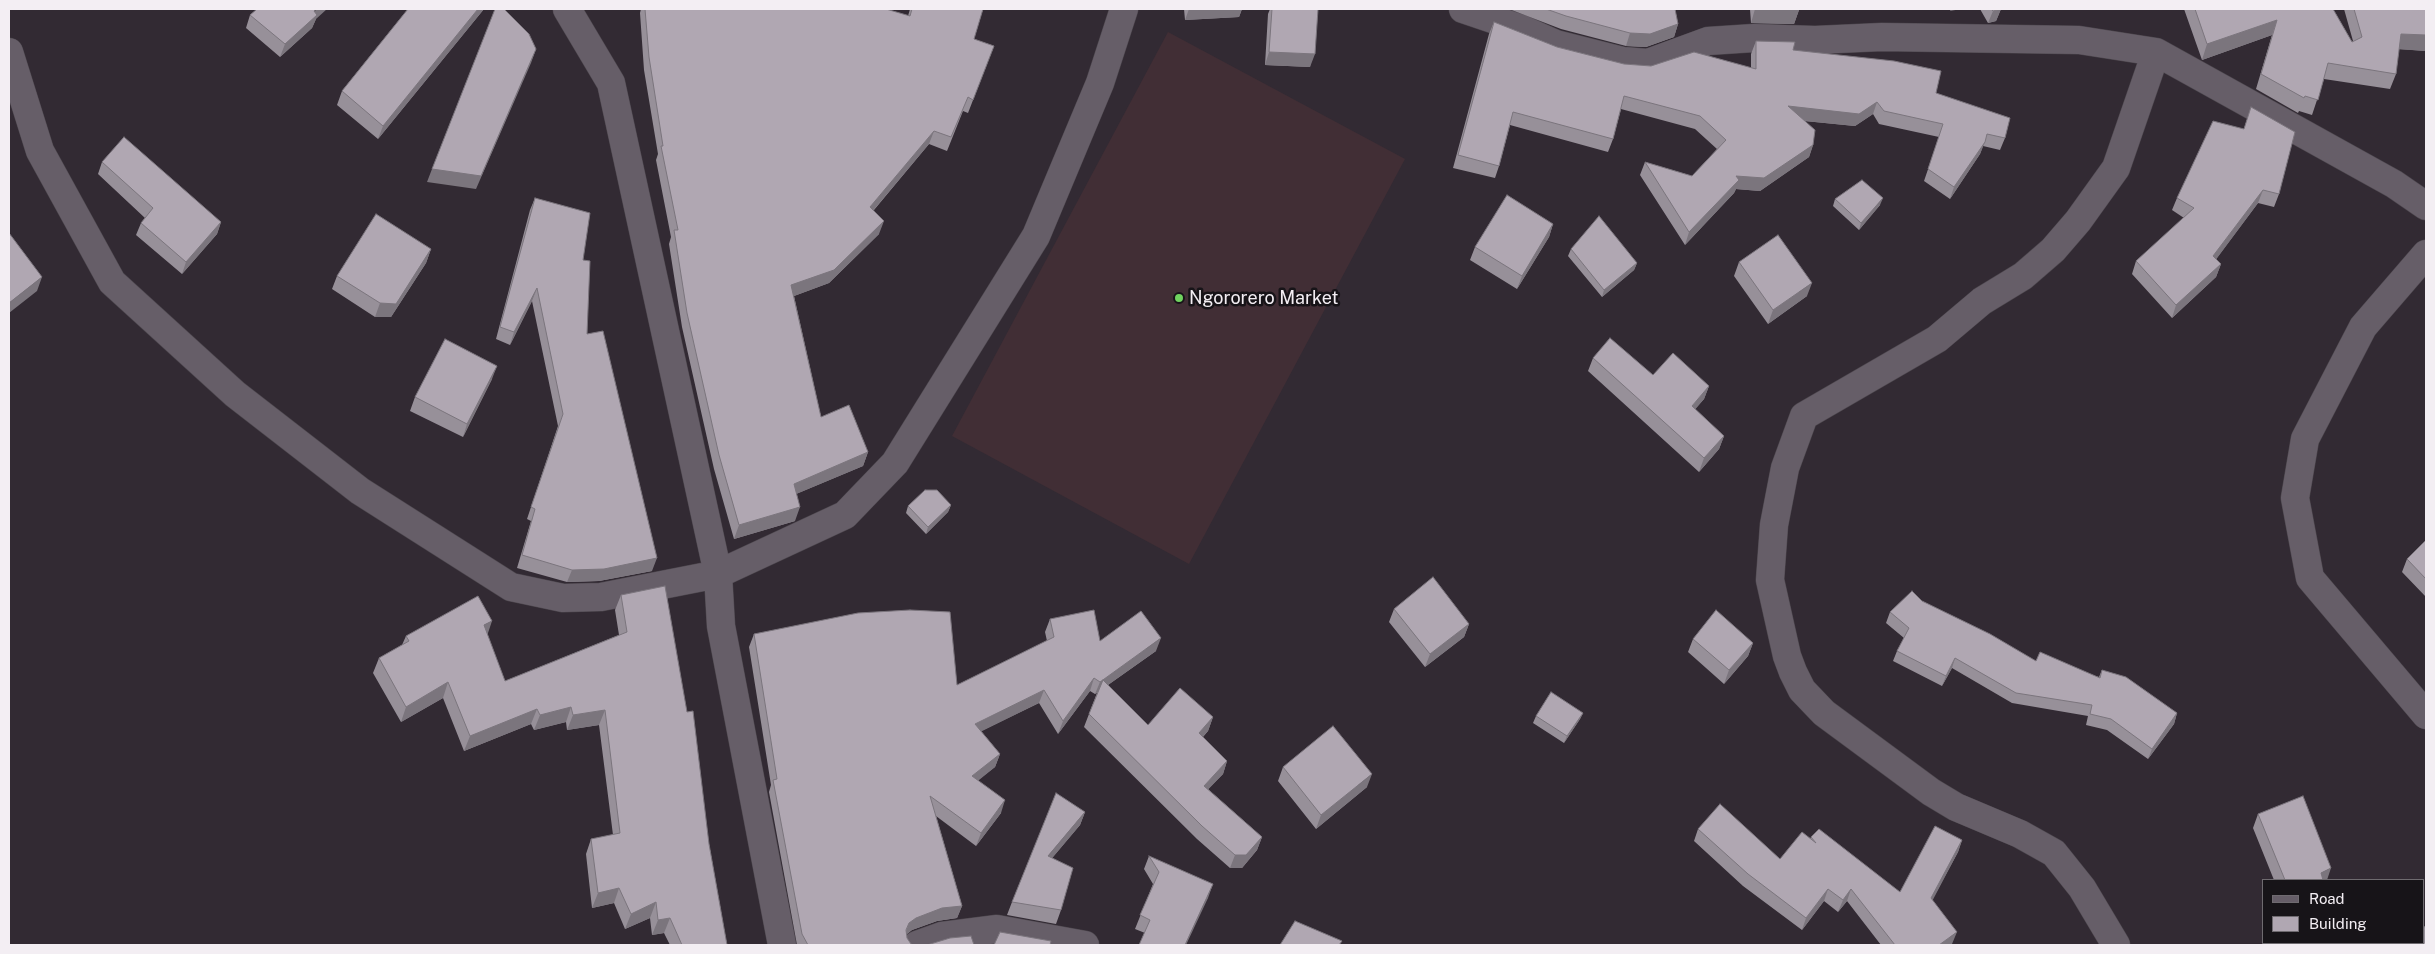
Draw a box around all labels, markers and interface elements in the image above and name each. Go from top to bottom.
place label: Ngororero Market [1189,287,1338,309]
marker: Ngororero Market [1173,292,1185,304]
legend [2262,879,2425,944]
text: Road [2309,890,2345,907]
text: Building [2309,915,2367,932]

